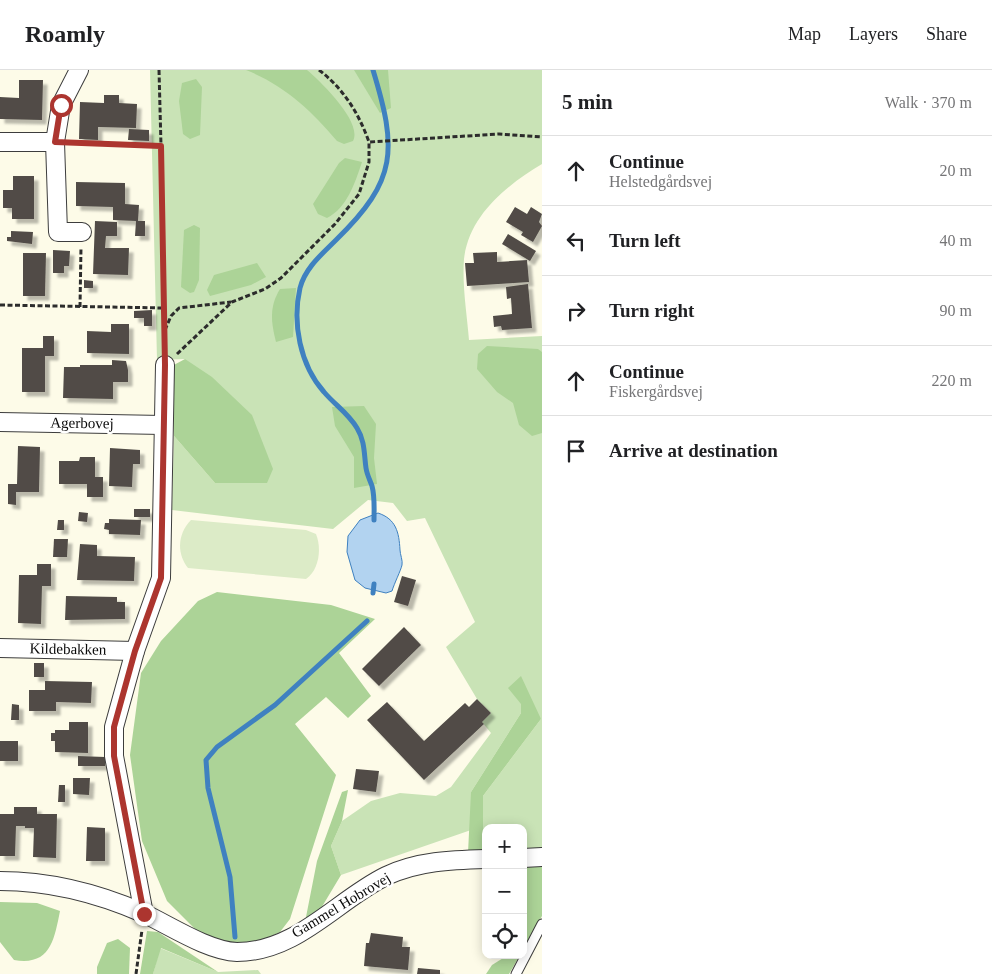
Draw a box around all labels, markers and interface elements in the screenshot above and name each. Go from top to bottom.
text: Roamly [25,21,105,47]
text: Map [788,24,821,44]
text: Layers [849,24,898,44]
text: Share [926,24,967,44]
text: 5 min [562,90,613,114]
route start [50,94,73,117]
text: Walk · 370 m [885,94,972,111]
text: Continue [609,151,684,172]
icon: ahead [562,157,590,185]
text: 20 m [940,162,972,179]
text: Helstedgårdsvej [609,173,712,190]
icon: left [562,227,590,255]
text: Turn left [609,230,681,251]
text: 40 m [940,232,972,249]
icon: right [562,297,590,325]
text: Turn right [609,300,694,321]
text: 90 m [940,302,972,319]
text: Continue [609,361,684,382]
icon: ahead [562,367,590,395]
text: 220 m [932,372,972,389]
text: Fiskergårdsvej [609,383,703,400]
street label: Agerbovej [50,414,114,432]
icon: arrive [562,437,590,465]
text: Arrive at destination [609,440,778,461]
street label: Kildebakken [30,640,107,658]
map controls [482,824,527,959]
button: + [482,824,527,869]
street label: Gammel Hobrovej [289,869,393,941]
button: − [482,869,527,914]
route end [133,903,156,926]
button: locate [482,914,527,959]

